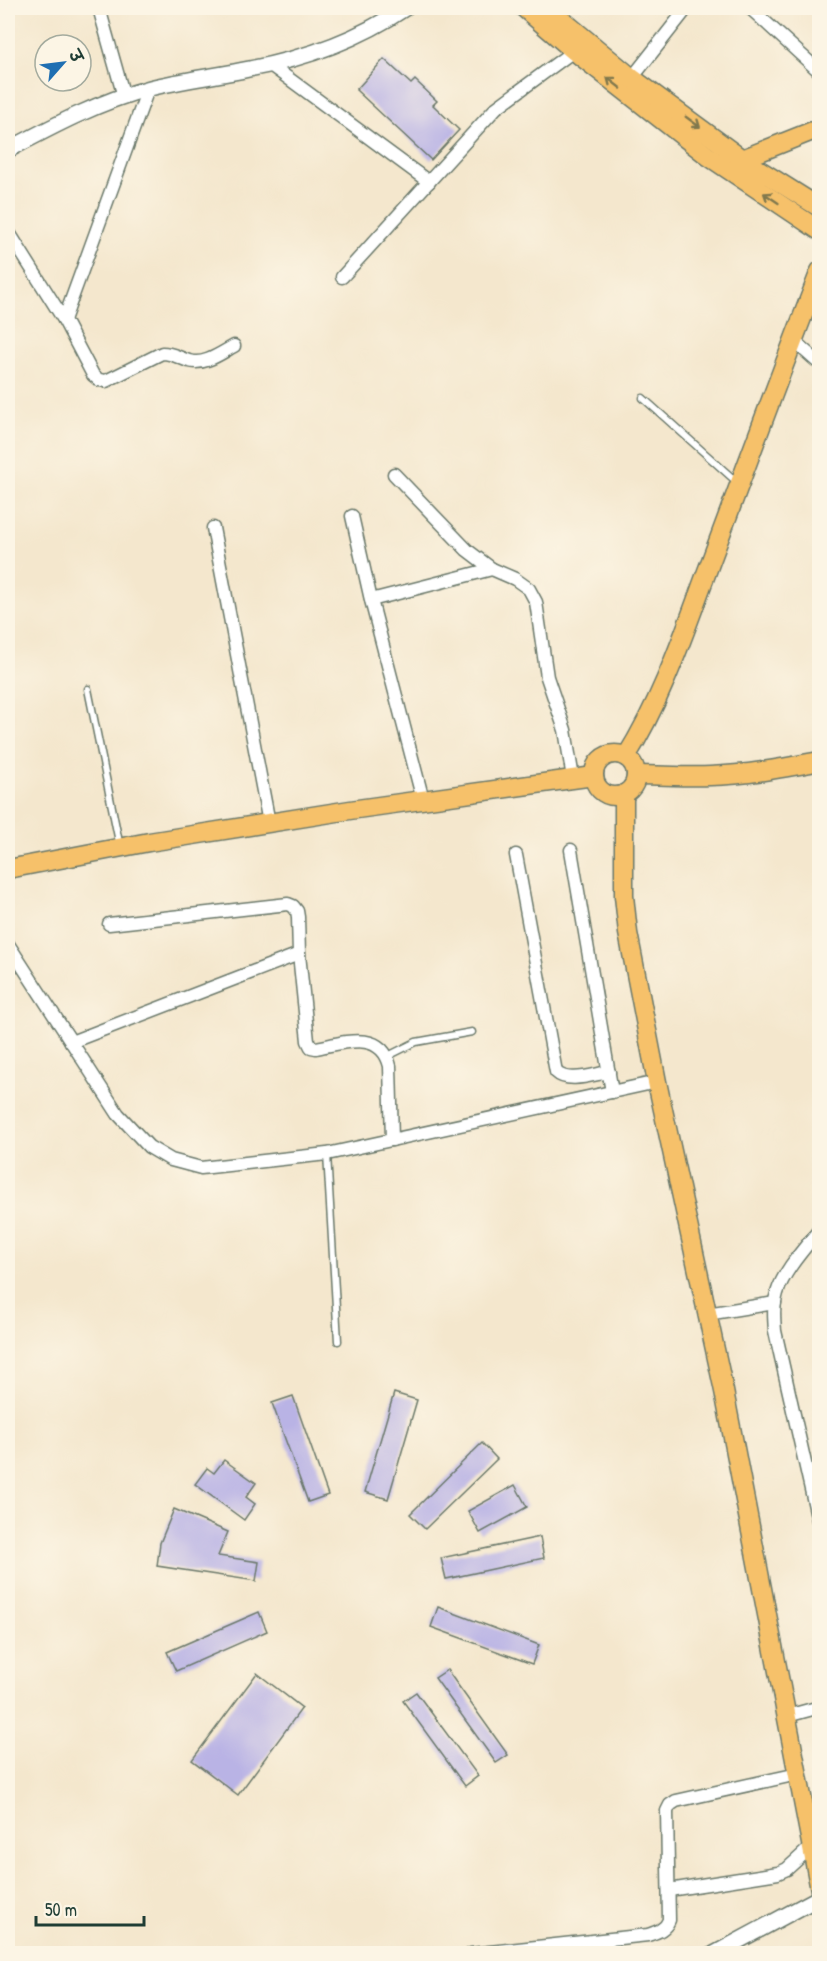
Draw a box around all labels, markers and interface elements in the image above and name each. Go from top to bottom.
north arrow [33,33,93,93]
text: उ [63,44,89,67]
one-way arrow [606,76,622,89]
one-way arrow [684,116,700,129]
one-way arrow [763,192,780,204]
scale bar [36,1889,144,1927]
text: 50 m [45,1897,77,1922]

